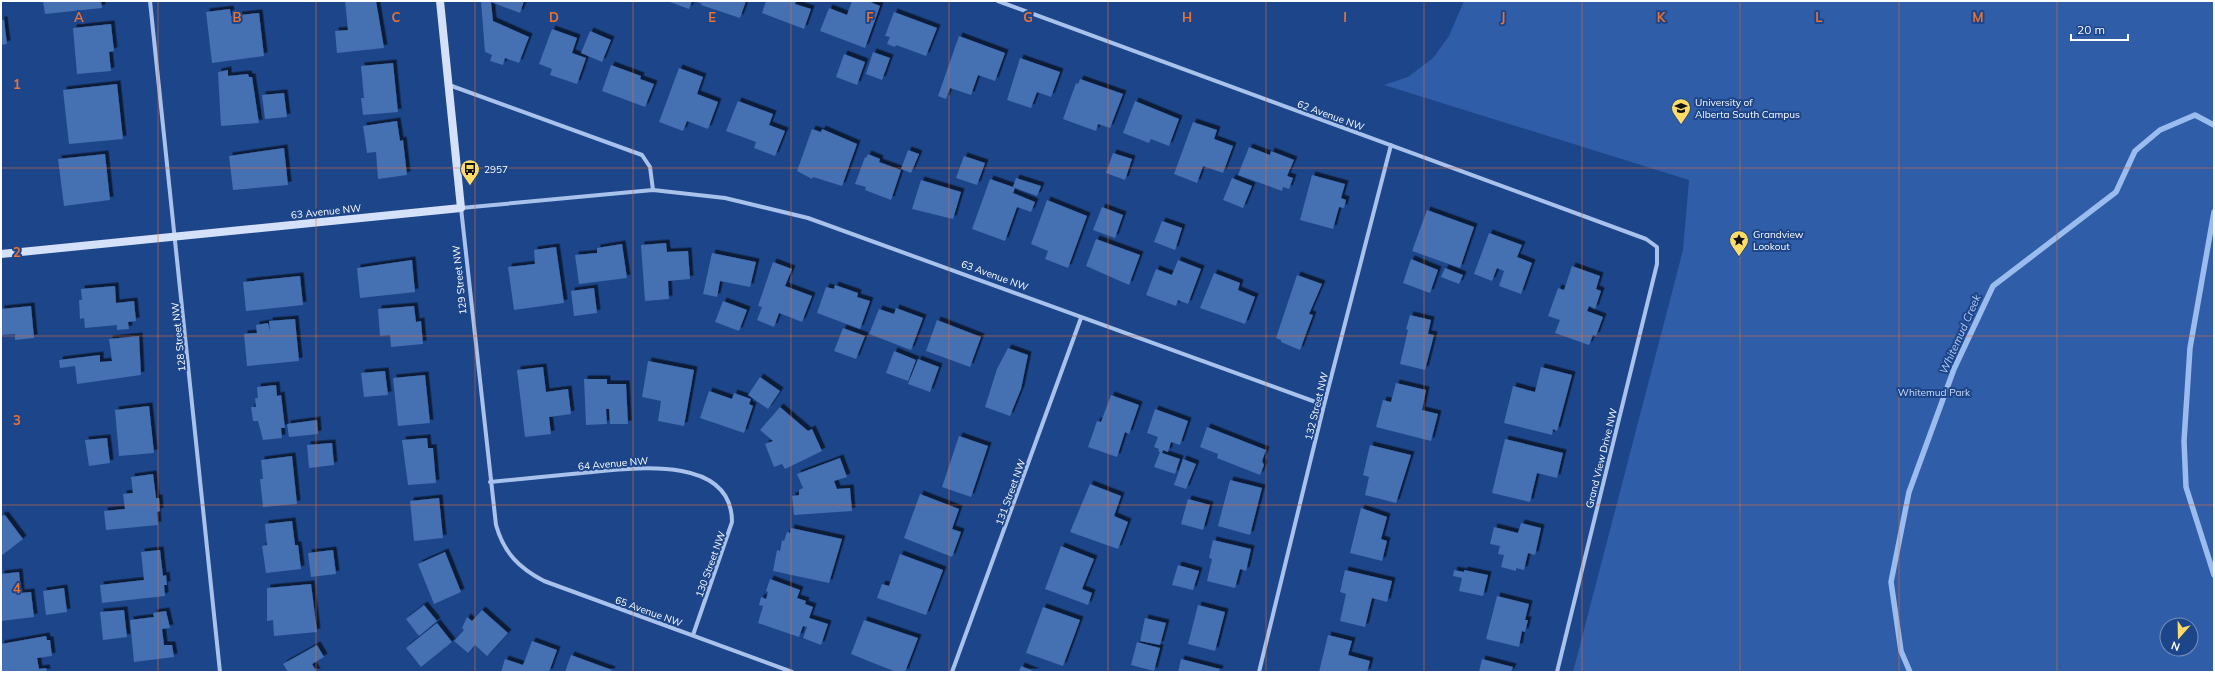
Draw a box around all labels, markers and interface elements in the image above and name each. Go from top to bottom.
text: A [74,9,84,25]
text: B [233,9,242,25]
text: C [392,9,401,25]
text: D [549,9,559,25]
text: E [708,9,716,25]
text: F [866,9,874,25]
text: G [1023,9,1033,25]
text: H [1182,9,1192,25]
text: I [1343,9,1347,25]
text: J [1501,9,1505,25]
text: K [1657,9,1667,25]
text: L [1815,9,1823,25]
text: M [1972,9,1984,25]
scale bar [2071,16,2128,42]
text: 20 m [2077,22,2105,37]
text: 1 [13,76,21,92]
place label: University of Alberta South Campus [1695,96,1800,121]
street label: 62 Avenue NW [1295,97,1366,134]
school or university icon: University of Alberta South Campus [1670,97,1692,125]
bus stop icon: 2957 [459,158,481,186]
place label: 2957 [484,163,508,176]
street label: 63 Avenue NW [290,201,362,222]
place label: Grandview Lookout [1753,228,1804,253]
place icon: Grandview Lookout [1728,229,1750,257]
text: 2 [13,244,21,260]
street label: 129 Street NW [449,245,470,315]
street label: 63 Avenue NW [959,257,1030,294]
water label: Whitemud Creek [1936,292,1984,376]
street label: 128 Street NW [168,302,189,372]
street label: 132 Street NW [1302,371,1331,441]
park label: Whitemud Park [1898,386,1971,399]
street label: Grand View Drive NW [1583,407,1620,510]
text: 3 [13,412,21,428]
street label: 64 Avenue NW [577,454,649,473]
street label: 131 Street NW [992,457,1028,527]
street label: 130 Street NW [692,529,728,599]
text: 4 [13,580,21,596]
street label: 65 Avenue NW [613,593,684,630]
north arrow [2159,617,2199,657]
text: N [2169,638,2182,654]

